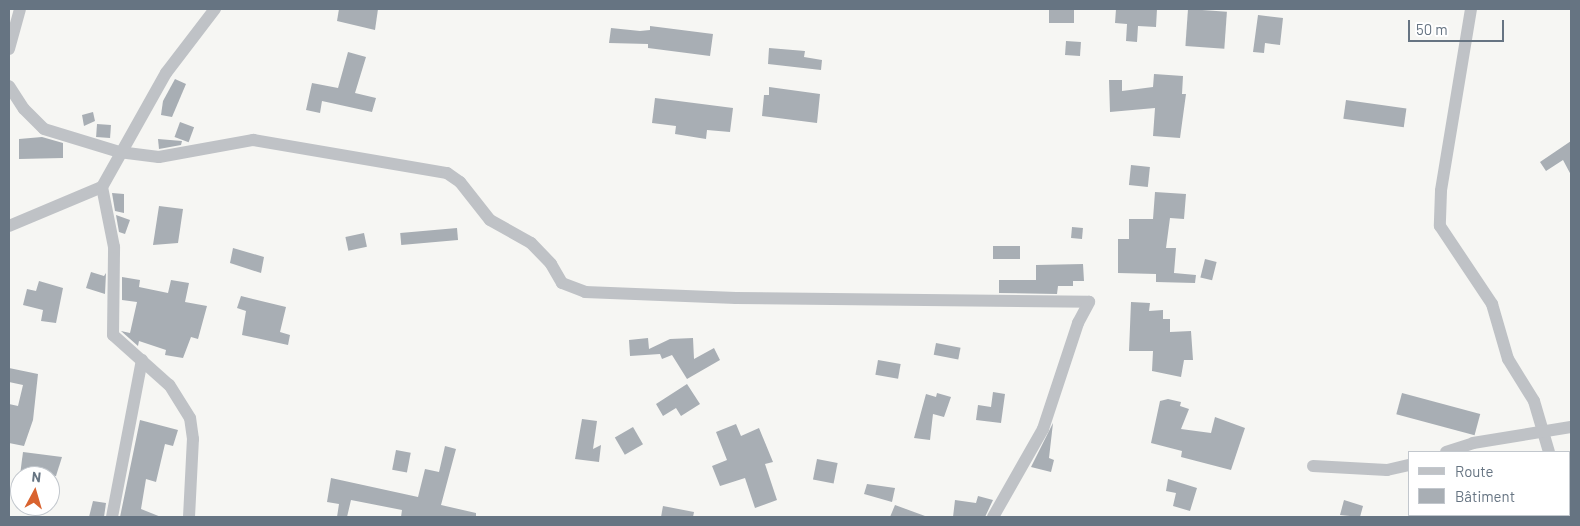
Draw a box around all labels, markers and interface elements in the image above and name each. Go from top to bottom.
scale bar [1410,10,1506,42]
text: 50 m [1416,20,1448,38]
legend [1408,451,1570,516]
text: Route [1455,462,1494,480]
north arrow [10,466,60,516]
text: N [31,468,42,486]
text: Bâtiment [1455,487,1515,505]

